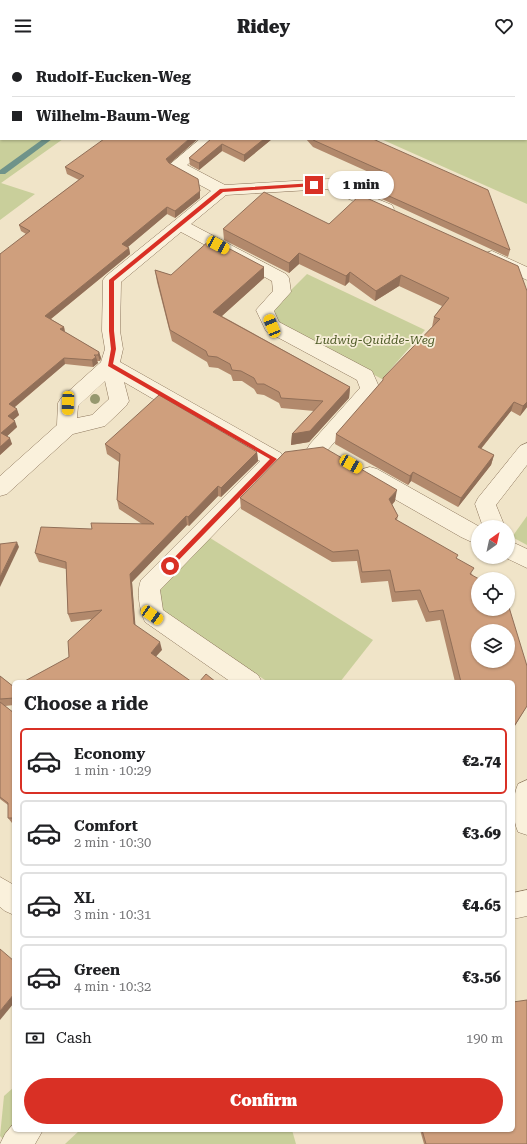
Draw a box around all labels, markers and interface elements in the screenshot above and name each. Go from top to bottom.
icon: menu [12,15,34,37]
icon: heart [493,15,515,37]
text: Ridey [237,16,290,37]
text: Rudolf-Eucken-Weg [36,68,191,86]
text: Wilhelm-Baum-Weg [36,107,190,125]
callout: 1 min [328,171,394,199]
route end [305,176,323,194]
text: 1 min [343,177,379,192]
car [205,234,231,256]
car [262,313,282,339]
park label: Ludwig-Quidde-Weg [314,333,435,347]
car [62,391,74,415]
car [338,453,364,475]
north arrow [471,520,515,564]
map controls [471,520,515,668]
route start [161,557,179,575]
button: locate [471,572,515,616]
car [139,603,165,627]
button: layers [471,624,515,668]
text: Choose a ride [24,693,148,714]
icon: car [26,743,62,779]
text: Economy [74,745,145,763]
text: €2.74 [462,752,501,770]
text: 1 min · 10:29 [74,763,151,778]
icon: car [26,815,62,851]
text: Comfort [74,817,138,835]
text: €3.69 [462,824,501,842]
text: 2 min · 10:30 [74,835,151,850]
icon: car [26,887,62,923]
text: XL [74,889,95,907]
text: €4.65 [462,896,501,914]
text: 3 min · 10:31 [74,907,151,922]
icon: car [26,959,62,995]
text: Green [74,961,120,979]
text: €3.56 [462,968,501,986]
text: 4 min · 10:32 [74,979,151,994]
icon: cash [24,1027,46,1049]
text: Cash [56,1029,92,1047]
text: 190 m [466,1031,503,1046]
button: Confirm [24,1078,503,1124]

